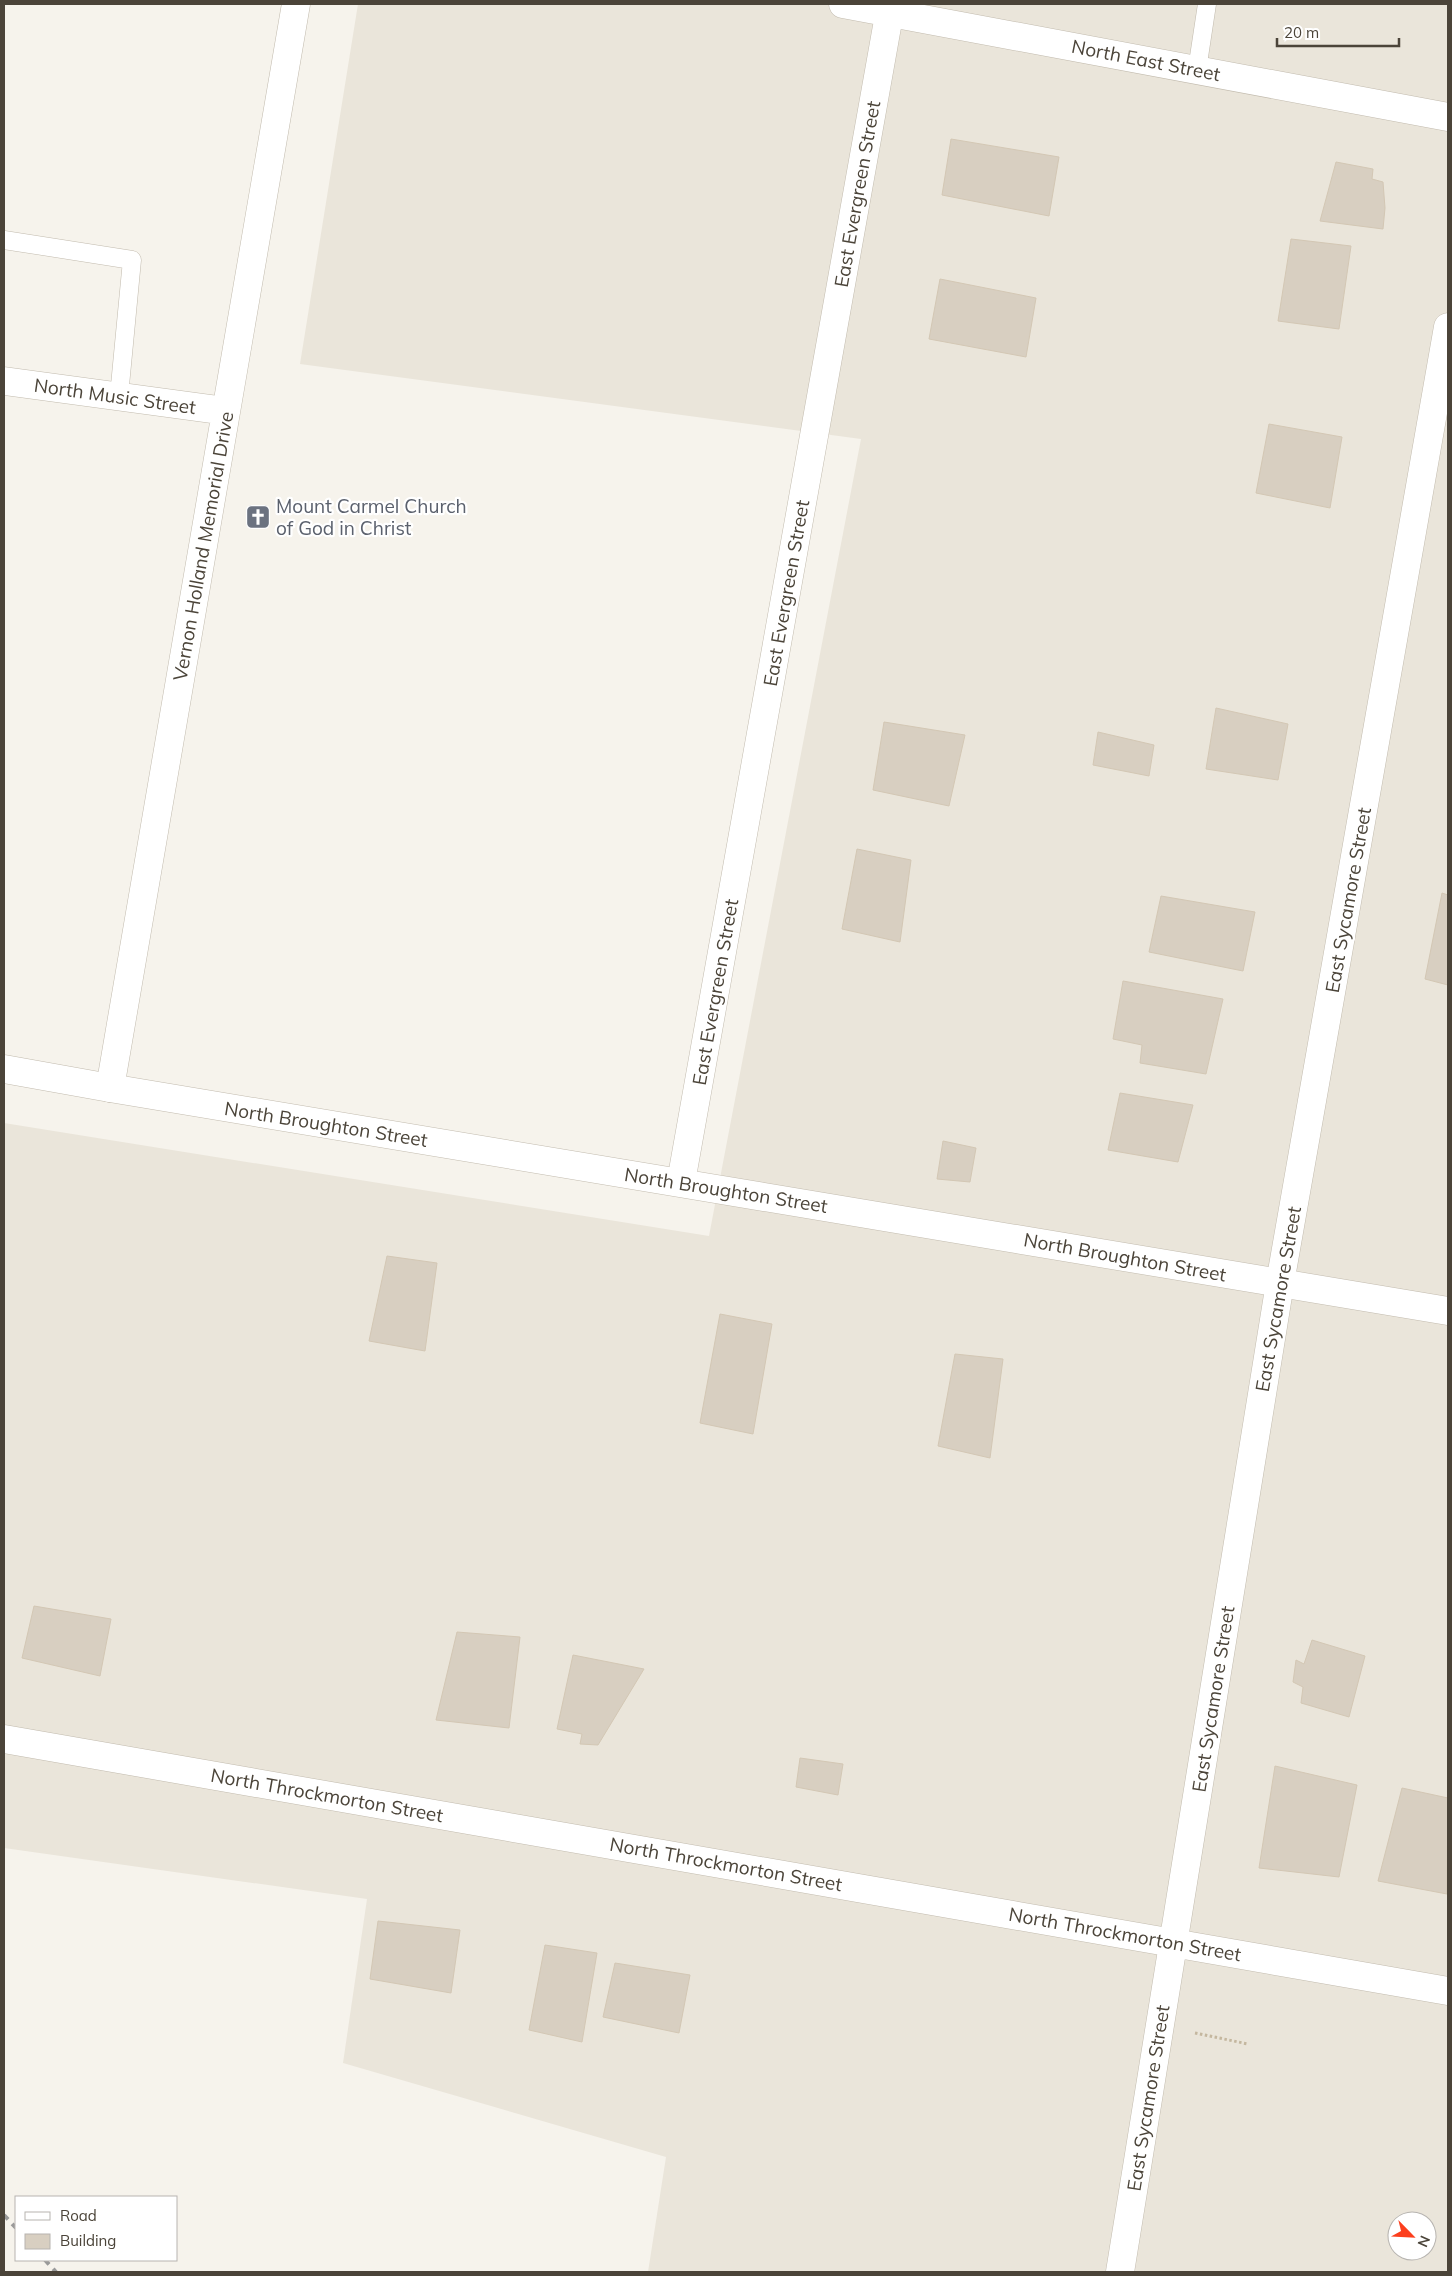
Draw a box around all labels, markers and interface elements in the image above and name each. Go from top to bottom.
scale bar [1277,15,1400,47]
text: 20 m [1284,23,1319,42]
street label: North East Street [1070,34,1223,86]
street label: East Evergreen Street [829,99,885,289]
street label: North Music Street [32,373,198,419]
street label: Vernon Holland Memorial Drive [167,409,239,683]
place label: Mount Carmel Church of God in Christ [276,494,467,540]
street label: East Evergreen Street [758,498,814,688]
church icon: Mount Carmel Church of God in Christ [245,504,271,530]
street label: East Sycamore Street [1320,805,1376,995]
street label: East Evergreen Street [687,897,743,1087]
street label: North Broughton Street [223,1096,430,1152]
street label: North Broughton Street [623,1162,830,1218]
street label: East Sycamore Street [1250,1204,1306,1394]
street label: North Broughton Street [1022,1227,1229,1287]
street label: East Sycamore Street [1186,1604,1240,1794]
street label: North Throckmorton Street [209,1763,445,1827]
street label: North Throckmorton Street [608,1832,844,1896]
street label: North Throckmorton Street [1007,1902,1243,1966]
street label: East Sycamore Street [1121,2003,1175,2193]
legend [15,2196,178,2261]
text: Road [60,2206,97,2225]
north arrow [1387,2211,1437,2261]
text: Building [60,2231,116,2250]
text: N [1414,2233,1434,2250]

